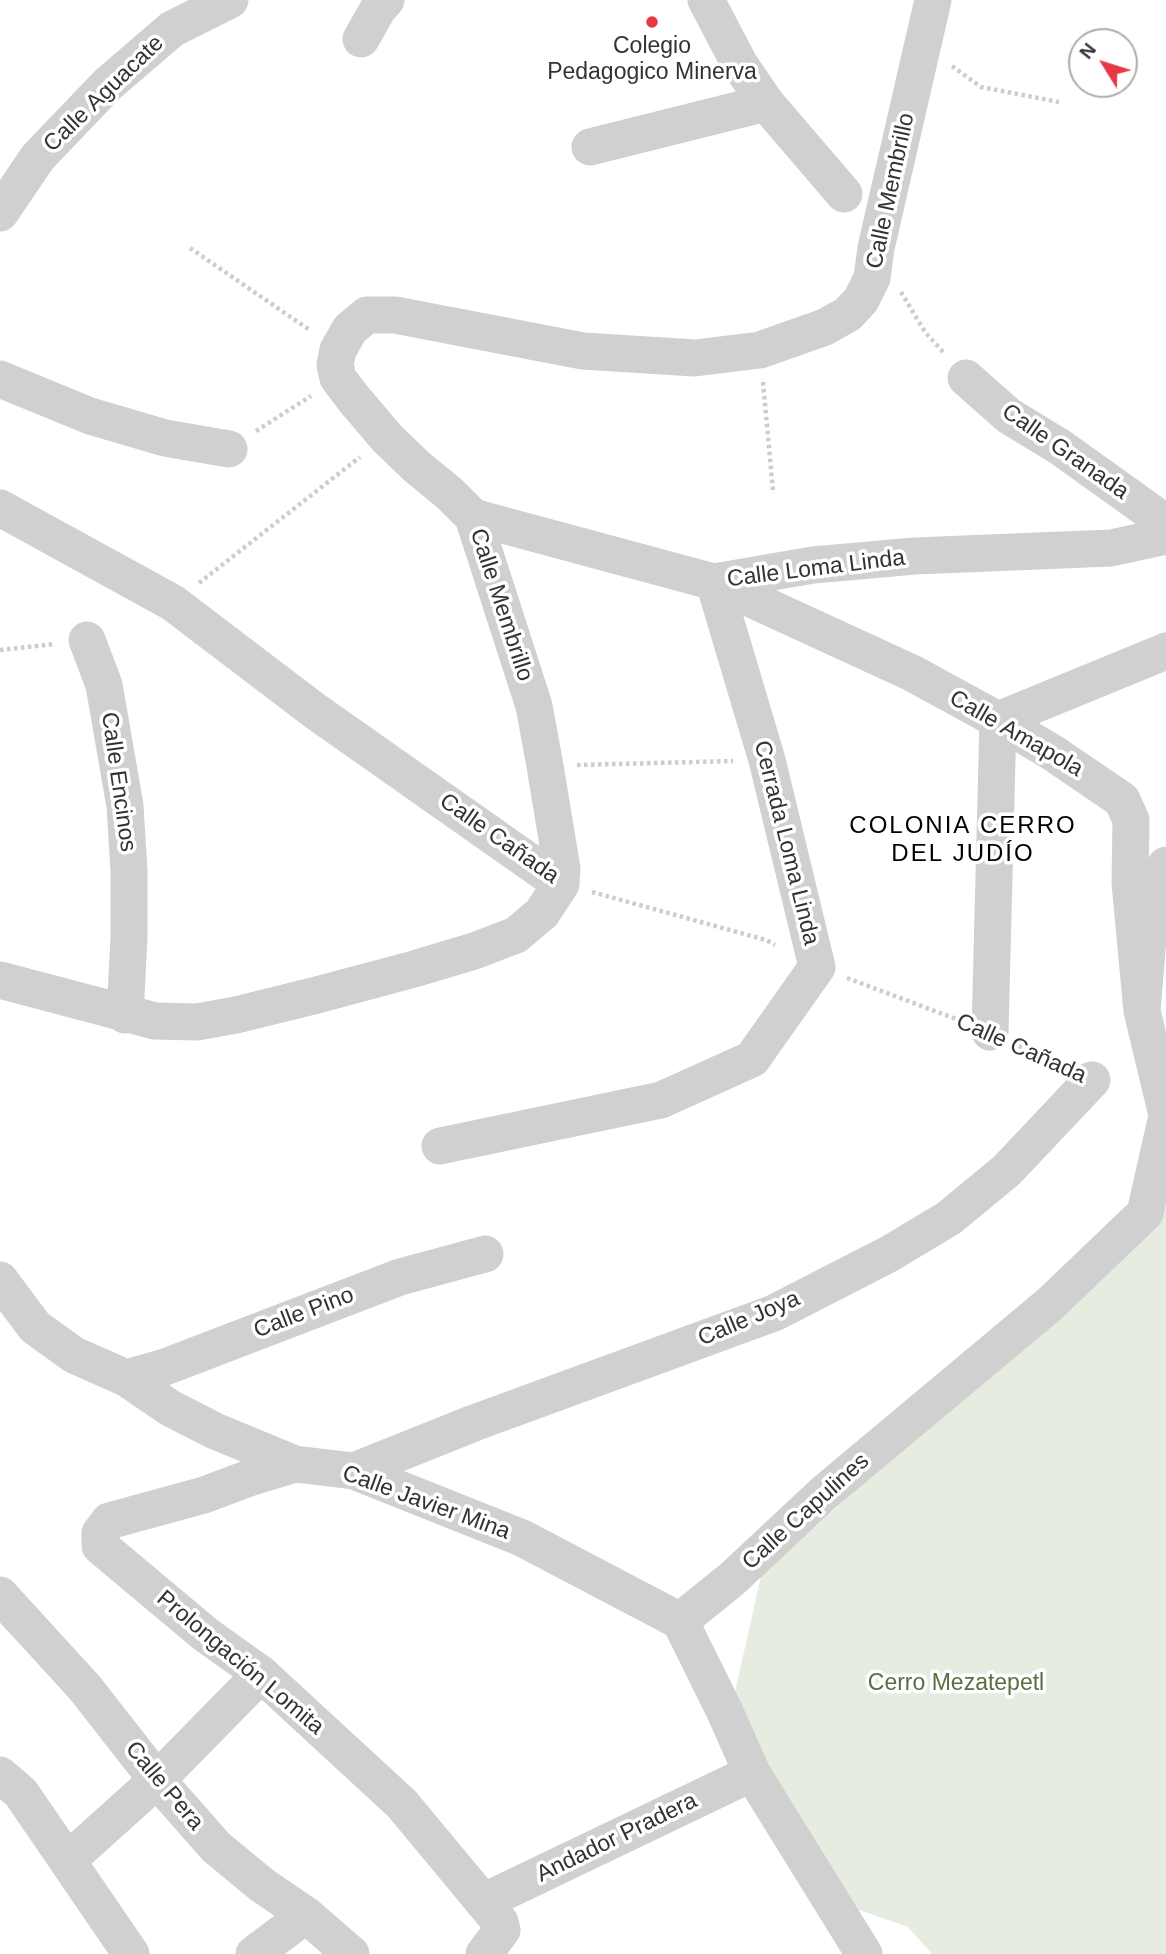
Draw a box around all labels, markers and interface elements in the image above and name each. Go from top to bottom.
marker: Colegio Pedagogico Minerva [644,14,660,30]
north arrow [1068,28,1138,98]
street label: Calle Aguacate [38,30,170,158]
place label: Colegio Pedagogico Minerva [547,33,757,87]
text: N [1075,39,1100,63]
street label: Calle Membrillo [861,111,921,271]
street label: Calle Granada [996,398,1134,506]
street label: Calle Membrillo [463,525,539,685]
street label: Calle Loma Linda [725,544,907,594]
street label: Calle Amapola [944,685,1088,783]
street label: Calle Encinos [95,710,141,854]
street label: Cerrada Loma Linda [747,738,825,948]
street label: Calle Cañada [434,788,564,890]
district label: COLONIA CERRO DEL JUDÍO [851,812,1075,868]
street label: Calle Cañada [952,1008,1090,1090]
street label: Calle Pino [250,1281,358,1345]
street label: Calle Joya [694,1285,804,1353]
street label: Calle Capulines [737,1448,875,1576]
street label: Calle Javier Mina [338,1460,514,1546]
street label: Prolongación Lomita [151,1585,329,1741]
park label: Cerro Mezatepetl [868,1670,1044,1698]
street label: Calle Pera [119,1736,209,1836]
street label: Andador Pradera [532,1787,702,1889]

